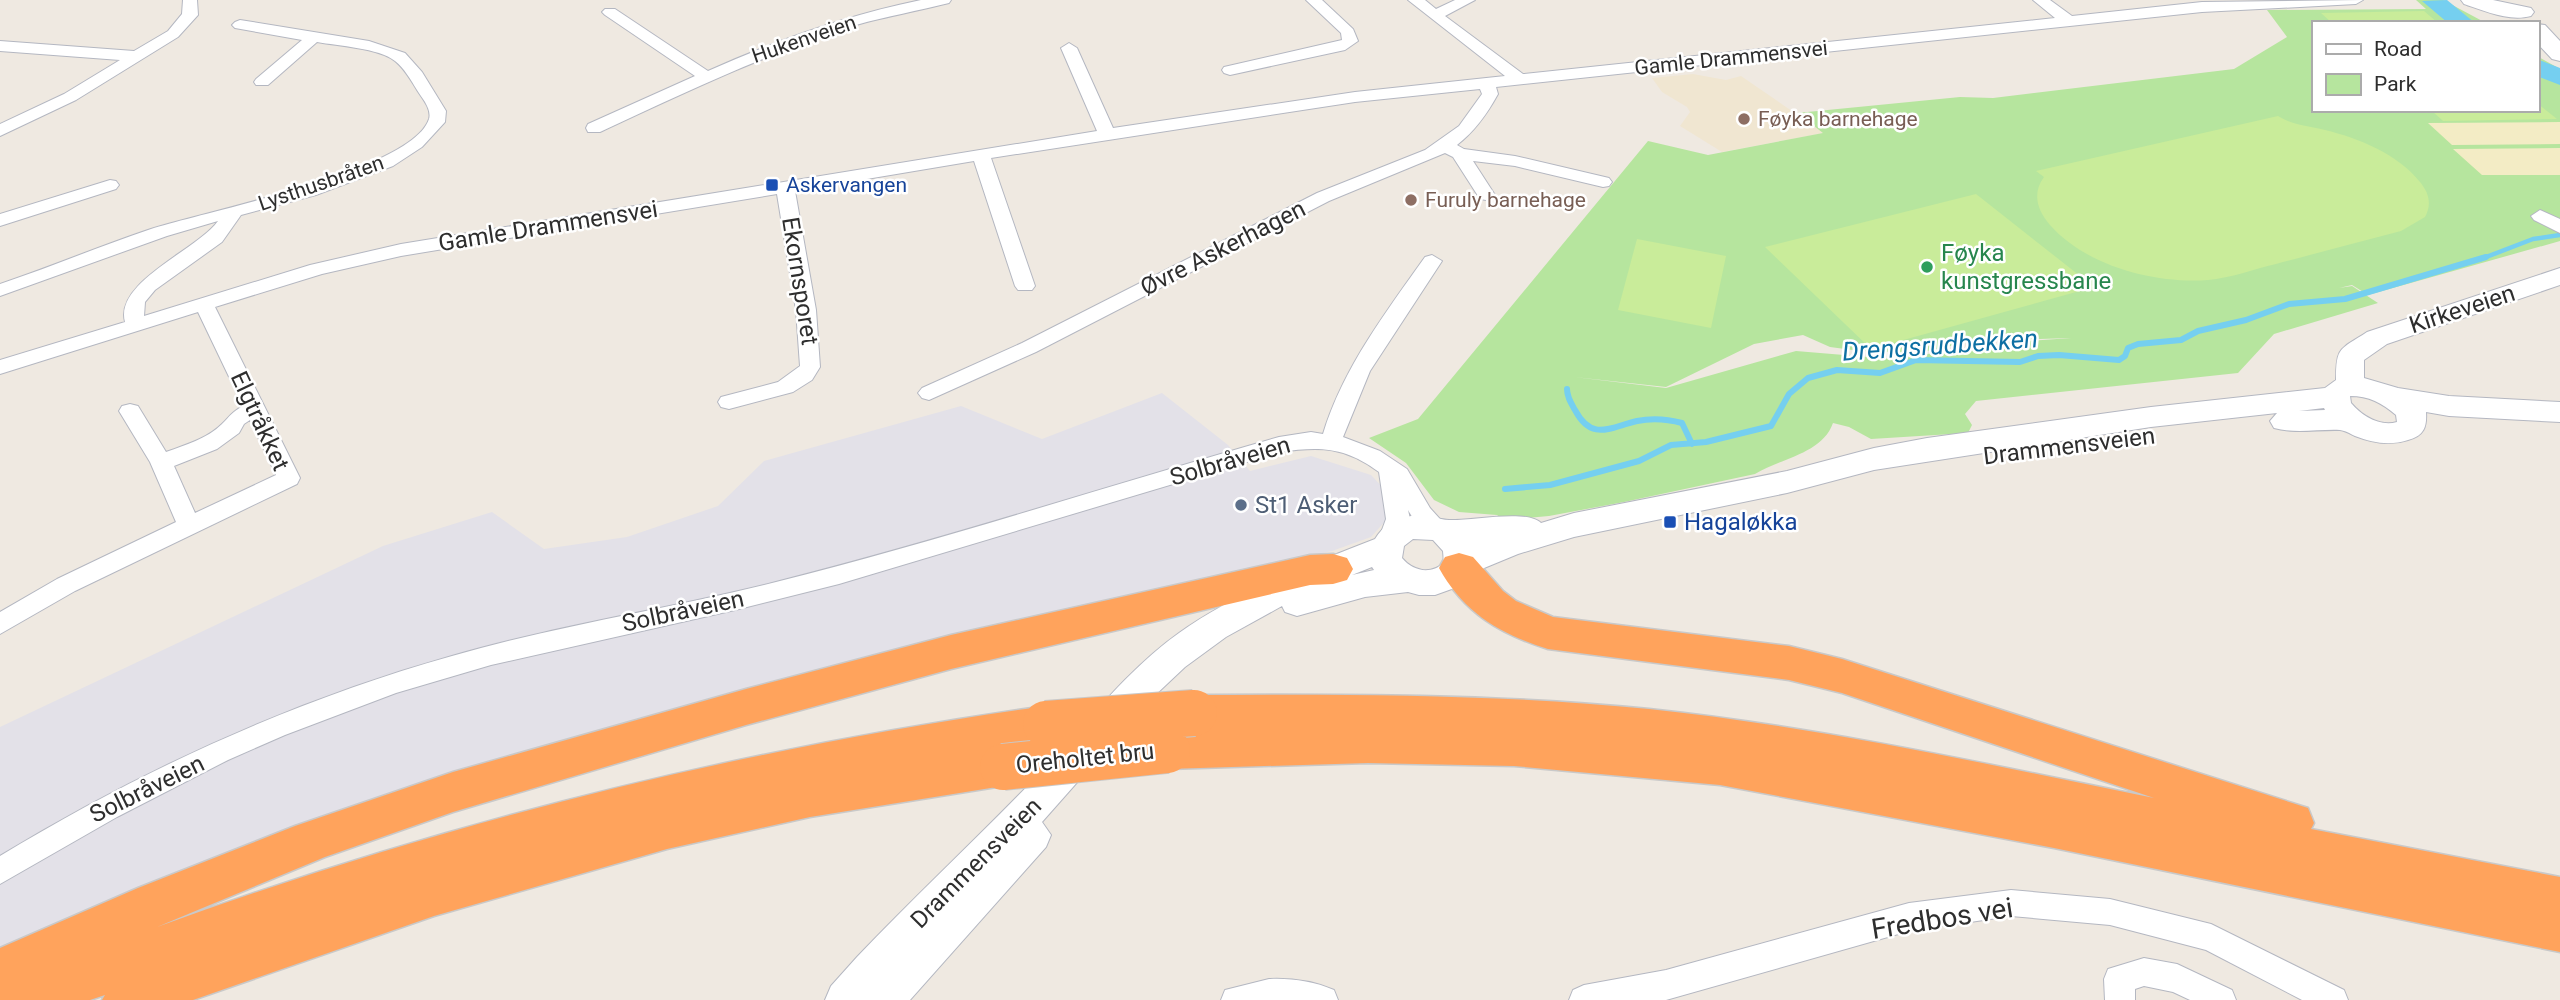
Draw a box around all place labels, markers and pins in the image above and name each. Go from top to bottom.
place label: Føyka barnehage [1758,107,1918,131]
marker: Føyka barnehage [1736,111,1752,127]
place label: Askervangen [786,173,907,197]
marker: Askervangen [764,177,780,193]
place label: Furuly barnehage [1425,188,1586,212]
marker: Furuly barnehage [1403,192,1419,208]
place label: Føyka kunstgressbane [1941,239,2111,295]
marker: Føyka kunstgressbane [1919,259,1935,275]
place label: St1 Asker [1255,491,1357,519]
marker: St1 Asker [1233,497,1249,513]
place label: Hagaløkka [1684,508,1798,536]
marker: Hagaløkka [1662,514,1678,530]

